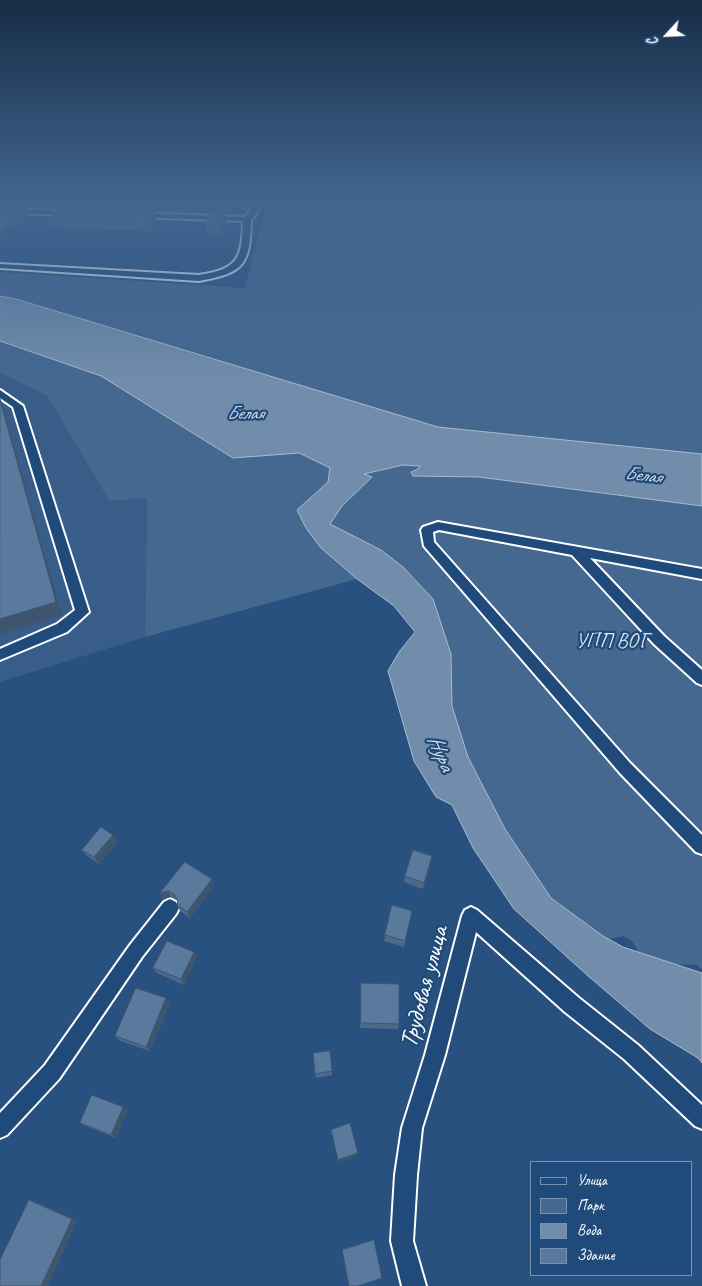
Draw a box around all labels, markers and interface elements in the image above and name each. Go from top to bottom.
north arrow [642,10,692,60]
text: С [644,35,662,48]
water label: Белая [227,403,263,425]
water label: Белая [623,462,663,490]
park label: УПП ВОГ [575,628,649,654]
water label: Нура [421,731,459,775]
street label: Трудовая улица [394,923,456,1051]
legend [530,1161,692,1276]
text: Улица [577,1171,607,1190]
text: Парк [577,1196,604,1215]
text: Вода [577,1221,601,1240]
text: Здание [577,1246,615,1265]

